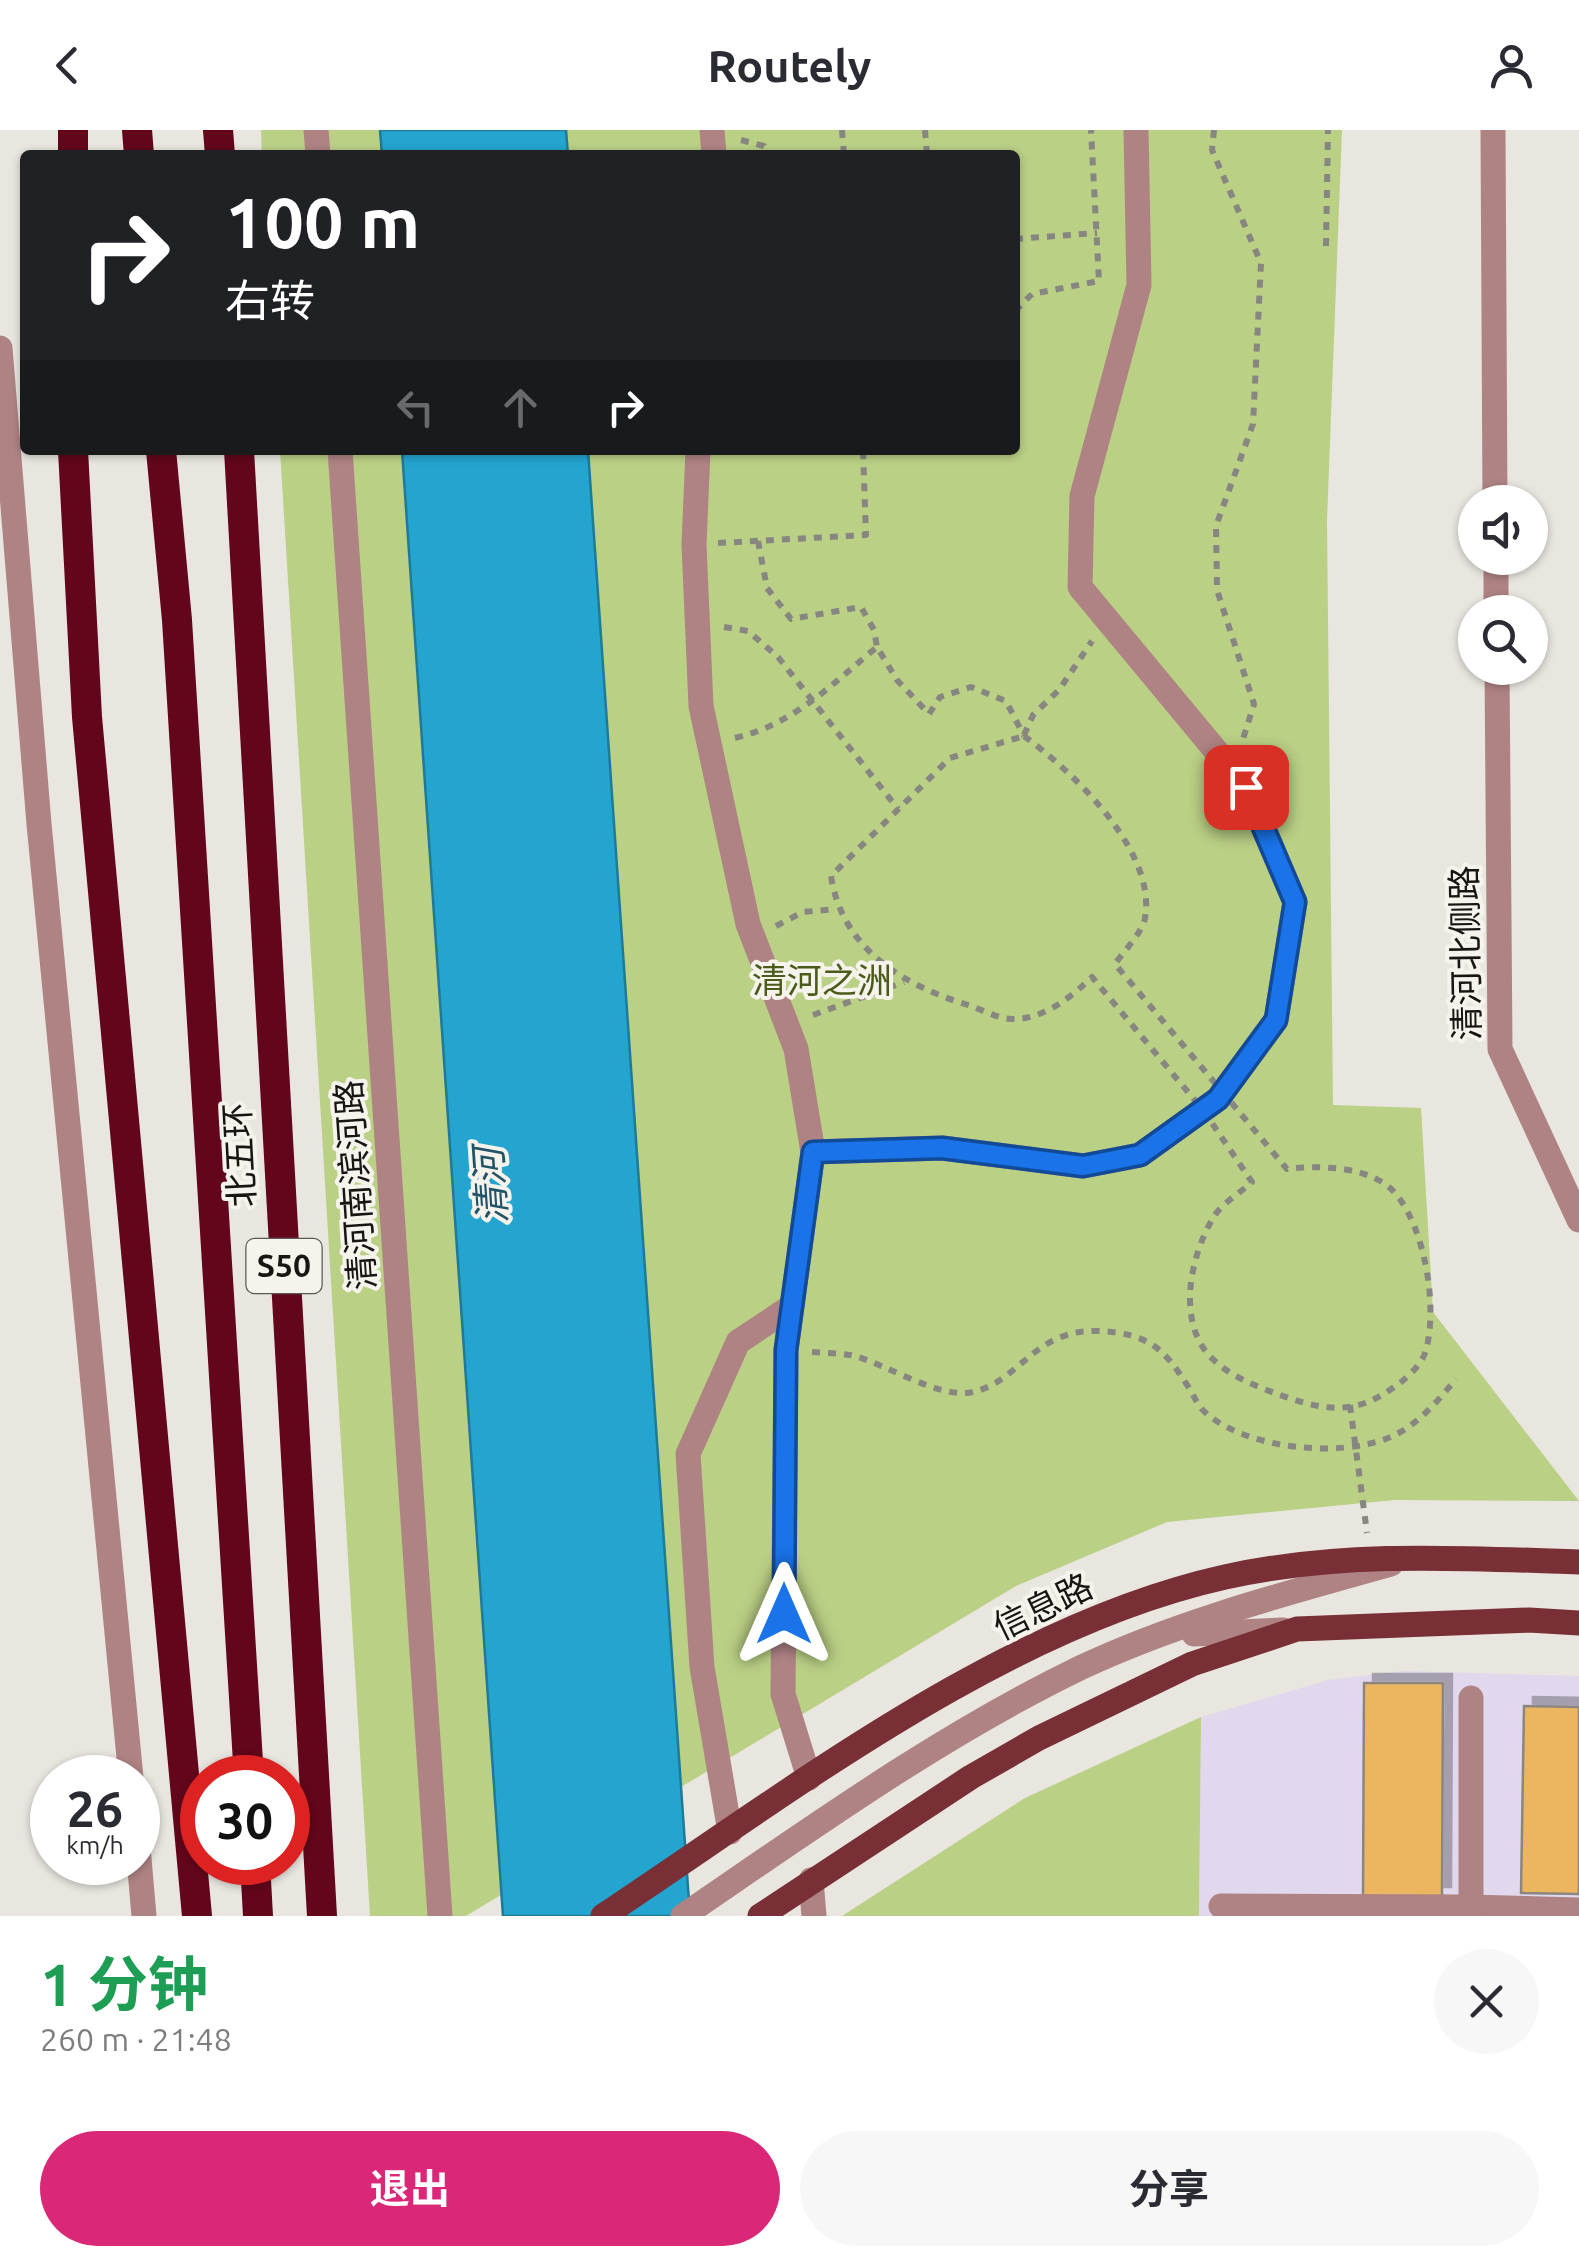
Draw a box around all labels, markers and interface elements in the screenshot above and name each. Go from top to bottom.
icon: back [40,38,95,93]
icon: person [1484,38,1539,93]
text: Routely [708,40,871,91]
text: 100 m [225,183,420,261]
icon: right [60,190,190,320]
text: 右转 [225,275,315,326]
icon: left [388,380,443,435]
icon: ahead [493,380,548,435]
icon: right [598,380,653,435]
map controls [1458,485,1548,685]
button: sound [1458,485,1548,575]
button: search [1458,595,1548,685]
pin [1204,745,1289,830]
icon: arrive [1219,760,1274,815]
street label: 清河北侧路 [1443,865,1487,1041]
park label: 清河之洲 [752,960,892,1000]
street label: 清河南滨河路 [328,1079,382,1291]
street label: 北五环 [216,1102,262,1209]
water label: 清河 [466,1140,514,1225]
road number: S50 [246,1239,322,1293]
position arrow [732,1562,836,1666]
street label: 信息路 [987,1565,1099,1647]
speed limit sign: 30 [180,1755,310,1885]
text: 26 [67,1780,123,1836]
text: km/h [66,1831,124,1859]
button: close [1434,1949,1539,2054]
text: 1 分钟 [40,1950,208,2017]
text: 260 m · 21:48 [40,2021,232,2057]
button: 退出 [40,2131,780,2246]
button: 分享 [800,2131,1539,2246]

